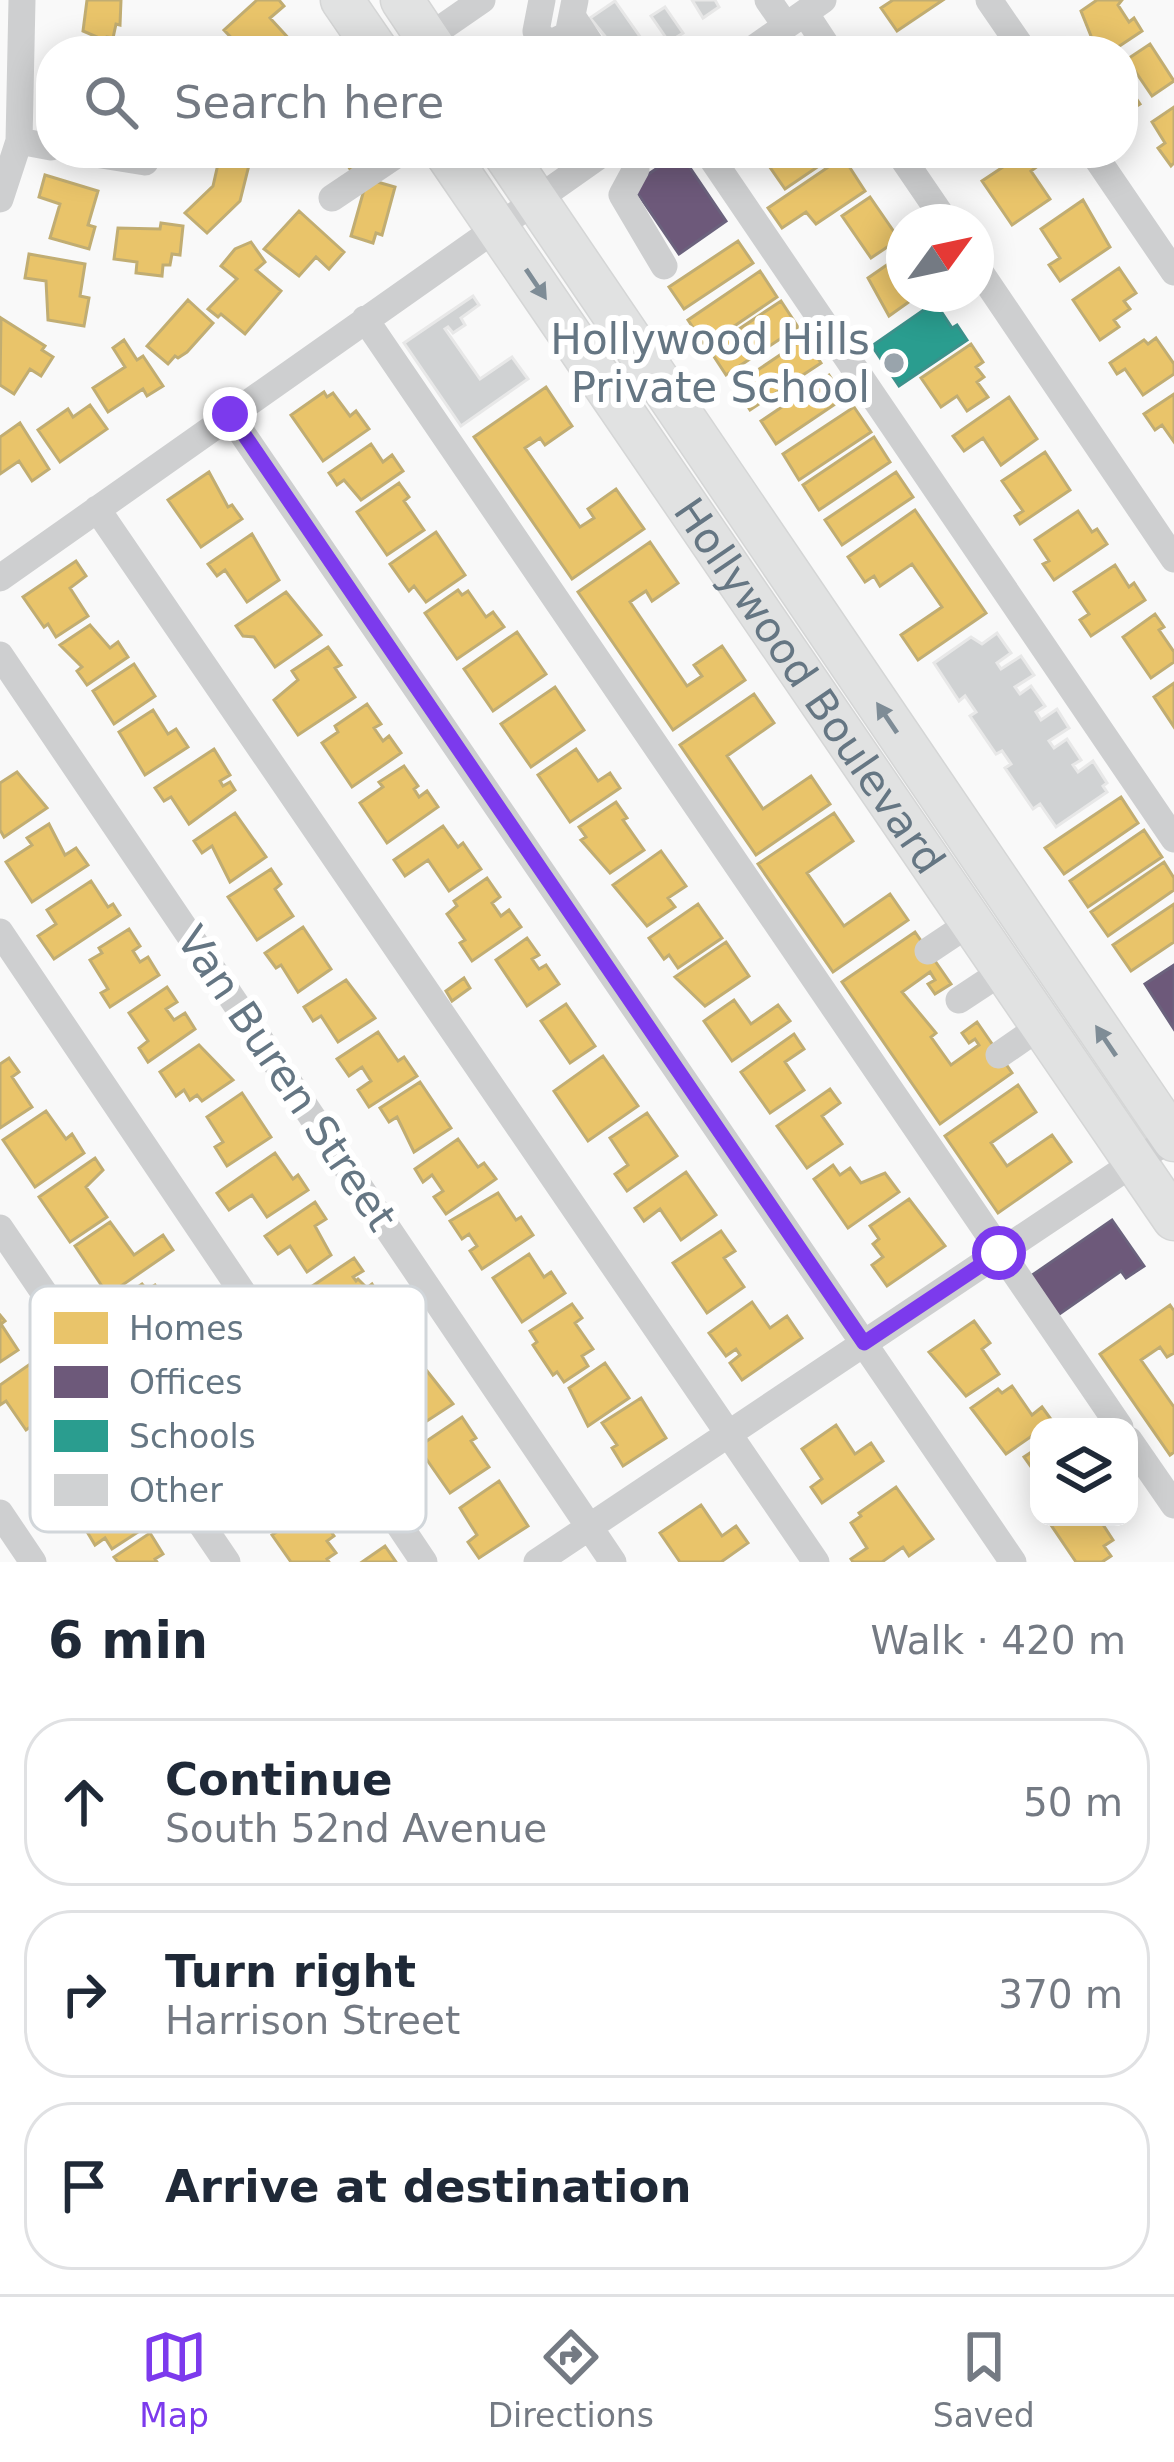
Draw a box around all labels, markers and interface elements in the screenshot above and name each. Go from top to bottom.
search box [36,36,1138,168]
icon: search [78,69,144,135]
text: Search here [174,76,444,129]
north arrow [886,204,994,312]
one-way arrow [524,268,546,301]
place label: Hollywood Hills Private School [550,315,870,412]
marker: Hollywood Hills Private School [881,350,907,376]
route end [203,387,257,441]
street label: Hollywood Boulevard [664,489,955,883]
one-way arrow [877,702,900,734]
street label: Van Buren Street [167,917,407,1240]
one-way arrow [1095,1024,1118,1057]
route start [972,1226,1026,1280]
legend [30,1286,426,1532]
text: Homes [129,1309,244,1348]
text: Offices [129,1363,243,1402]
text: Schools [129,1417,256,1456]
map controls [1030,1418,1138,1526]
button: layers [1030,1418,1138,1526]
text: Other [129,1471,223,1510]
text: 6 min [48,1611,208,1670]
text: Walk · 420 m [871,1618,1126,1663]
text: Continue [165,1753,393,1806]
icon: ahead [51,1769,117,1835]
text: 50 m [1023,1780,1123,1825]
text: South 52nd Avenue [165,1806,547,1851]
text: Turn right [165,1945,416,1998]
icon: right [51,1961,117,2027]
text: 370 m [998,1972,1123,2017]
text: Harrison Street [165,1998,460,2043]
icon: arrive [51,2153,117,2219]
text: Arrive at destination [165,2160,691,2213]
tab: Map [139,2324,209,2435]
tab: Directions [488,2324,654,2435]
tab: Saved [933,2324,1035,2435]

